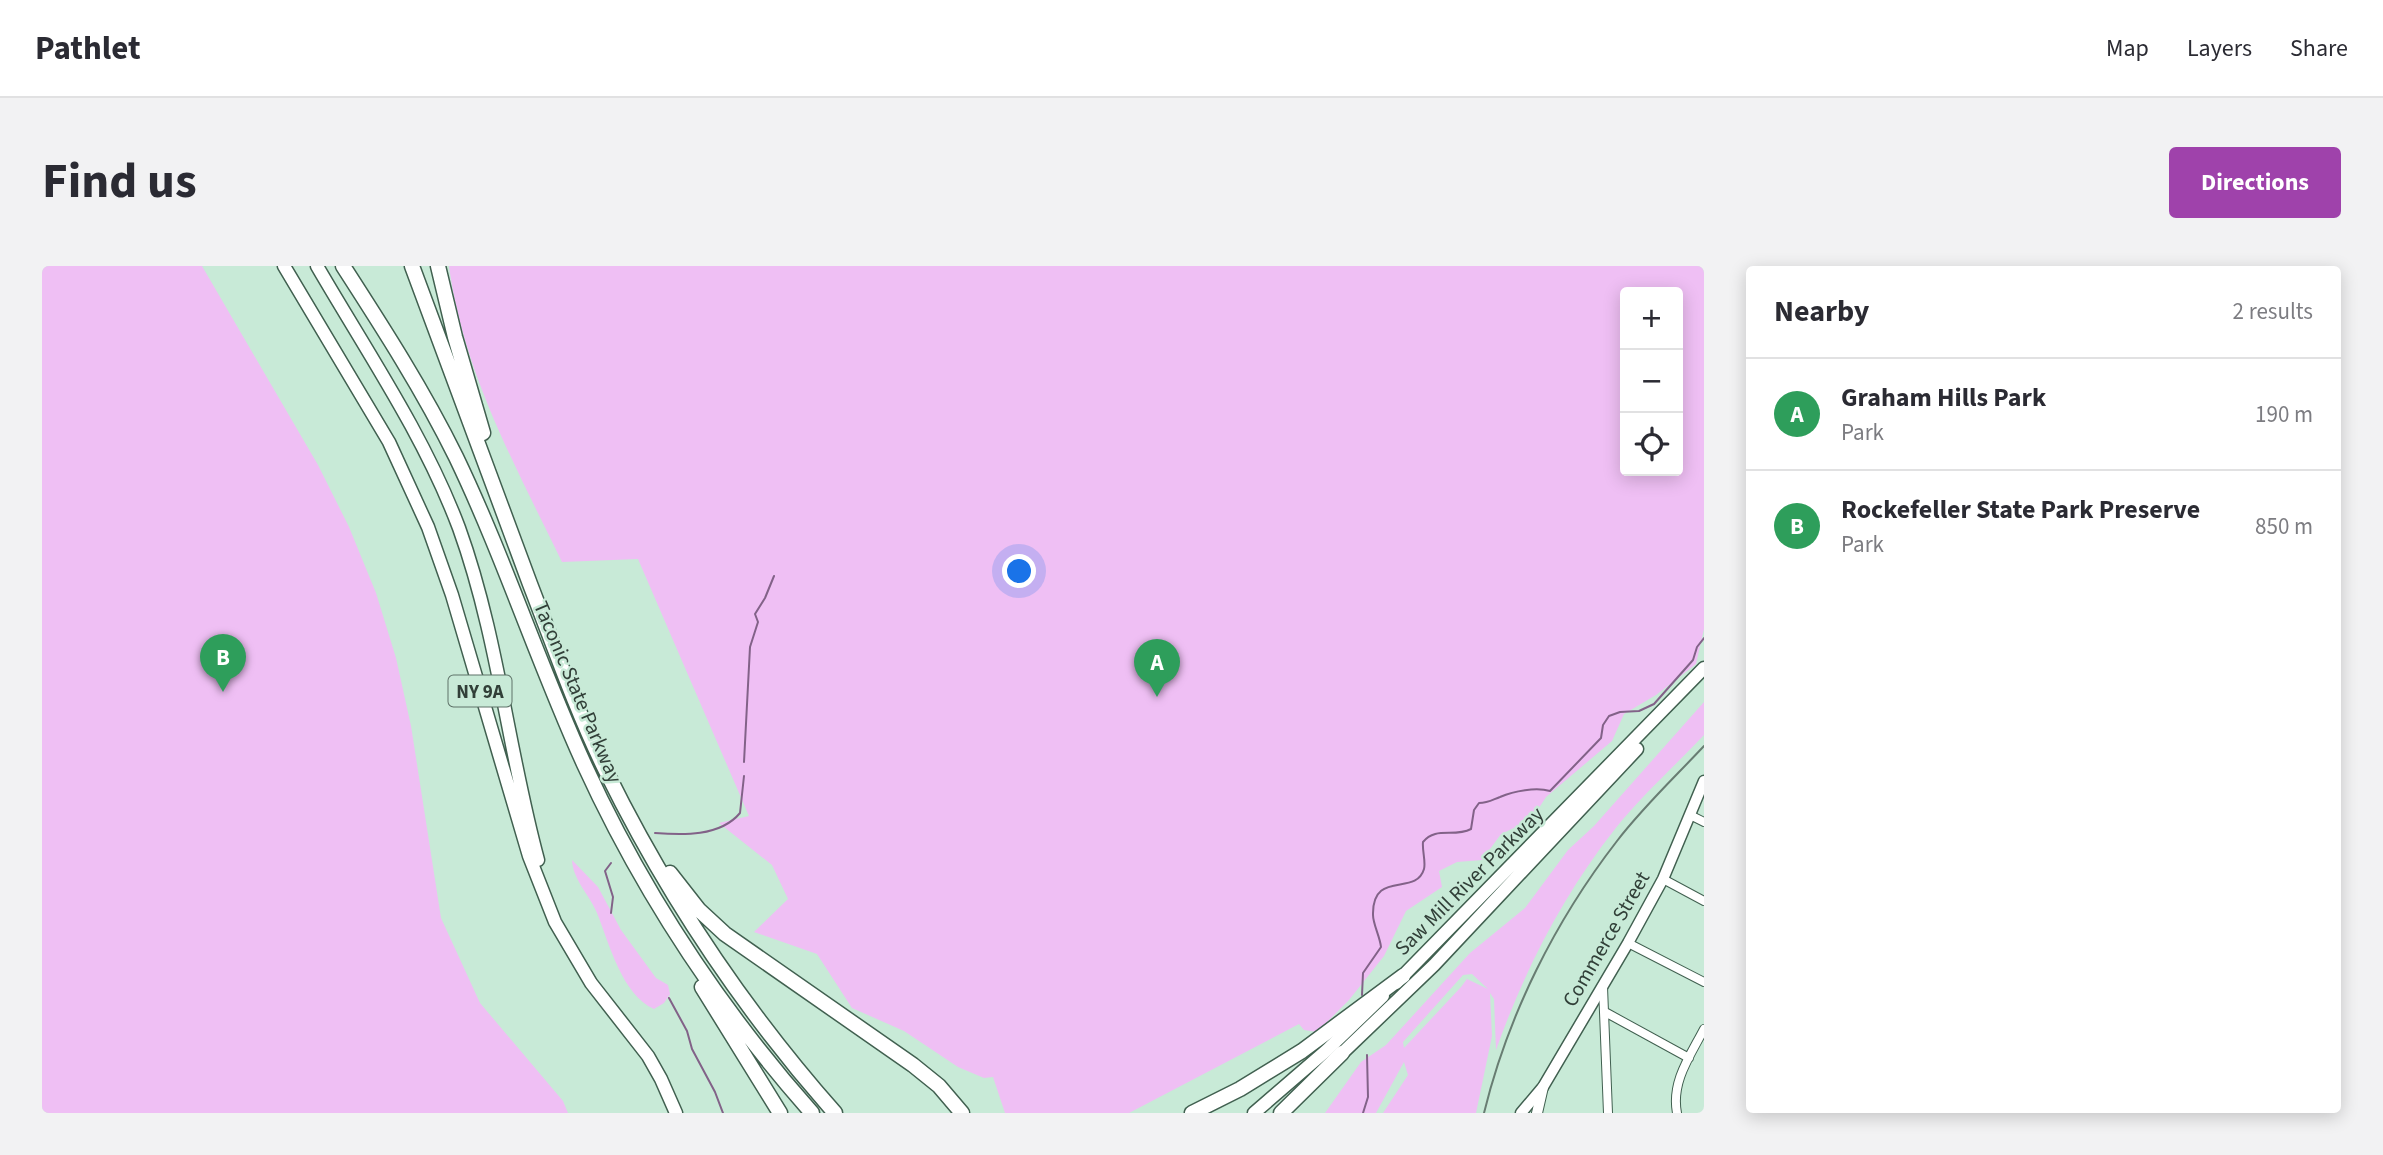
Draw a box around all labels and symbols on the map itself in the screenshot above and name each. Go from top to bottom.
your location [1002,554,1036,588]
street label: Taconic State Parkway [526,596,630,788]
pin: B [200,634,246,692]
pin: A [1134,639,1180,697]
road number: NY 9A [448,676,512,706]
street label: Saw Mill River Parkway [1388,800,1550,962]
street label: Commerce Street [1555,866,1657,1012]

